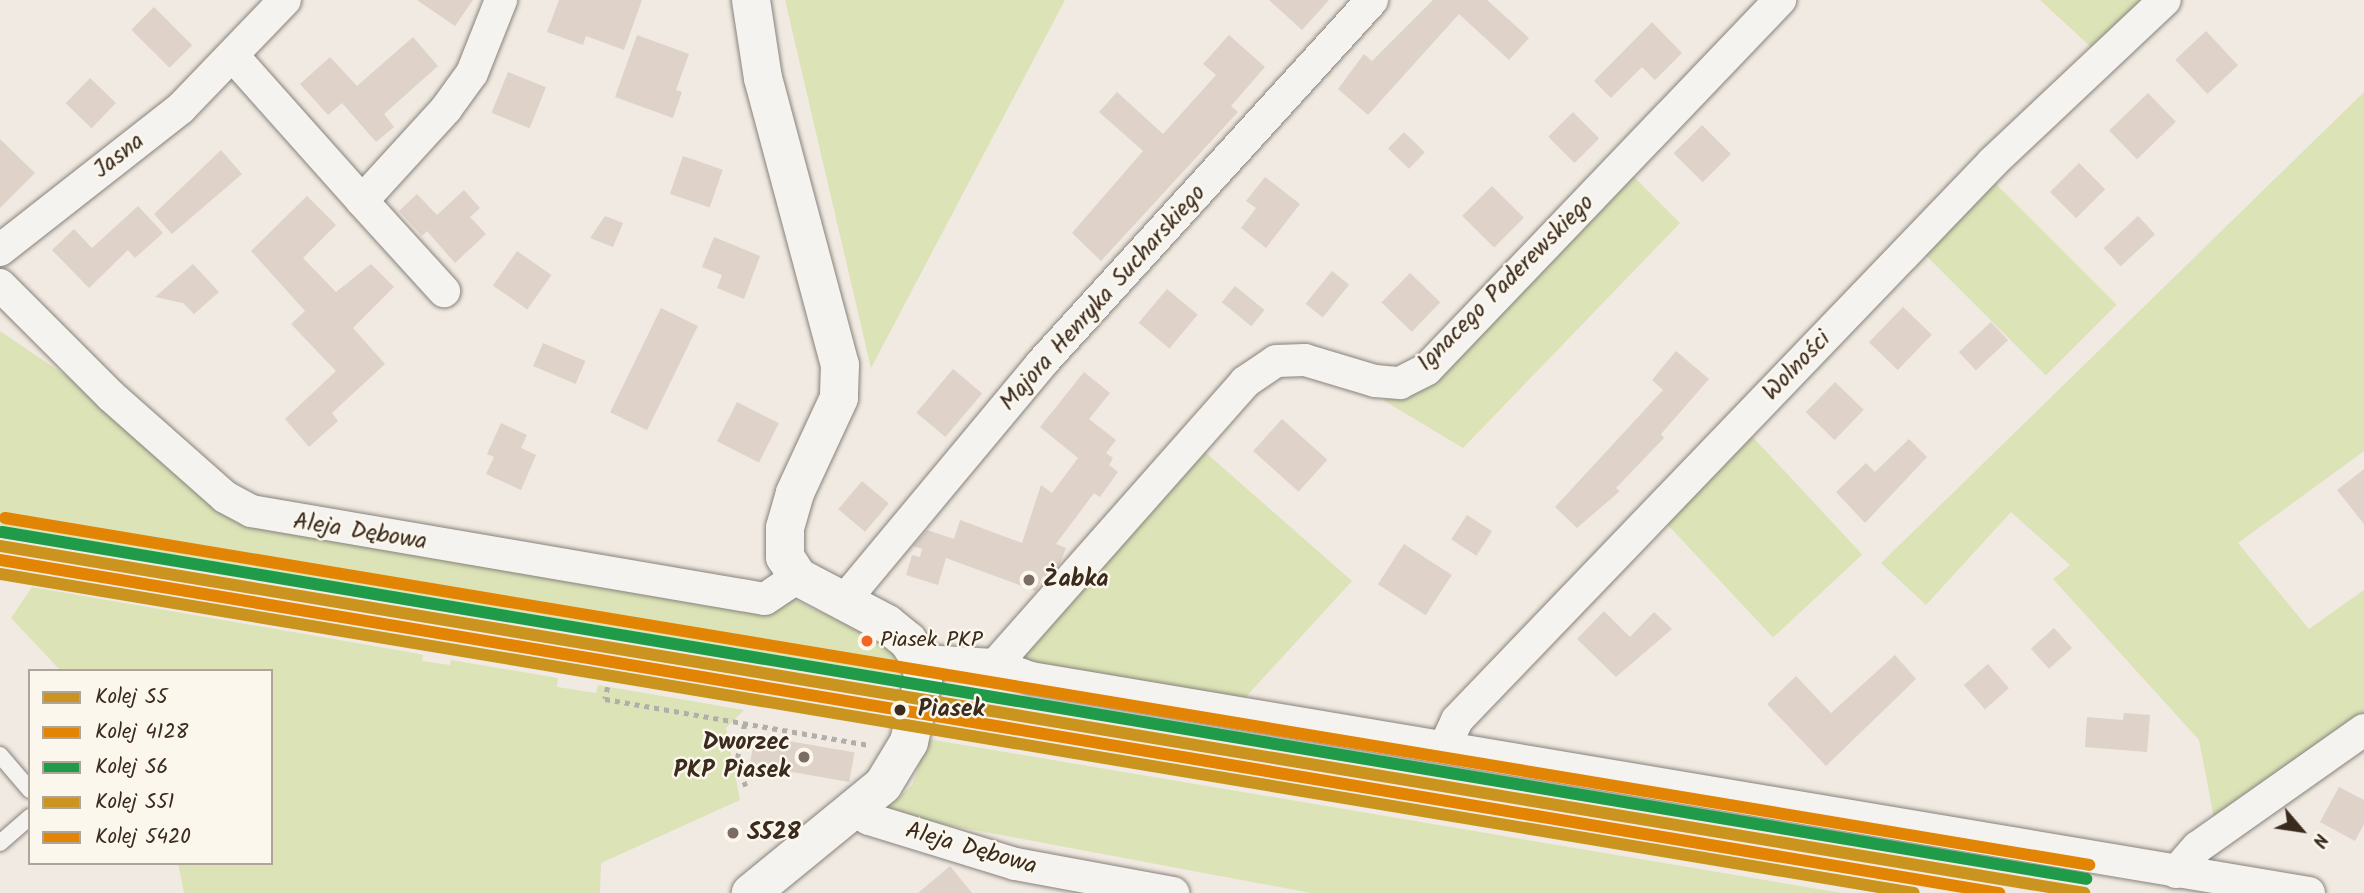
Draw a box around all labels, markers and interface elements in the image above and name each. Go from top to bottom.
street label: Jasna [88,127,150,185]
street label: Majora Henryka Sucharskiego [994,179,1212,417]
street label: Ignacego Paderewskiego [1411,188,1601,378]
street label: Wolności [1757,325,1837,407]
street label: Aleja Dębowa [291,507,429,557]
place label: Żabka [1043,566,1108,594]
marker: Żabka [1021,572,1037,588]
place label: Piasek PKP [880,628,983,654]
marker: Piasek PKP [860,634,874,648]
legend [28,669,273,865]
text: Kolej S5 [95,681,168,714]
place label: Piasek [918,696,984,724]
marker: Piasek [888,698,912,722]
text: Kolej 4128 [95,716,188,749]
place label: Dworzec PKP Piasek [674,729,790,785]
marker: Dworzec PKP Piasek [796,749,812,765]
text: Kolej S6 [95,751,168,784]
text: Kolej S51 [95,786,174,819]
north arrow [2266,795,2336,865]
street label: Aleja Dębowa [902,817,1040,881]
place label: S528 [747,819,801,847]
text: Kolej 5420 [95,821,191,854]
marker: S528 [725,825,741,841]
text: N [2303,828,2335,853]

